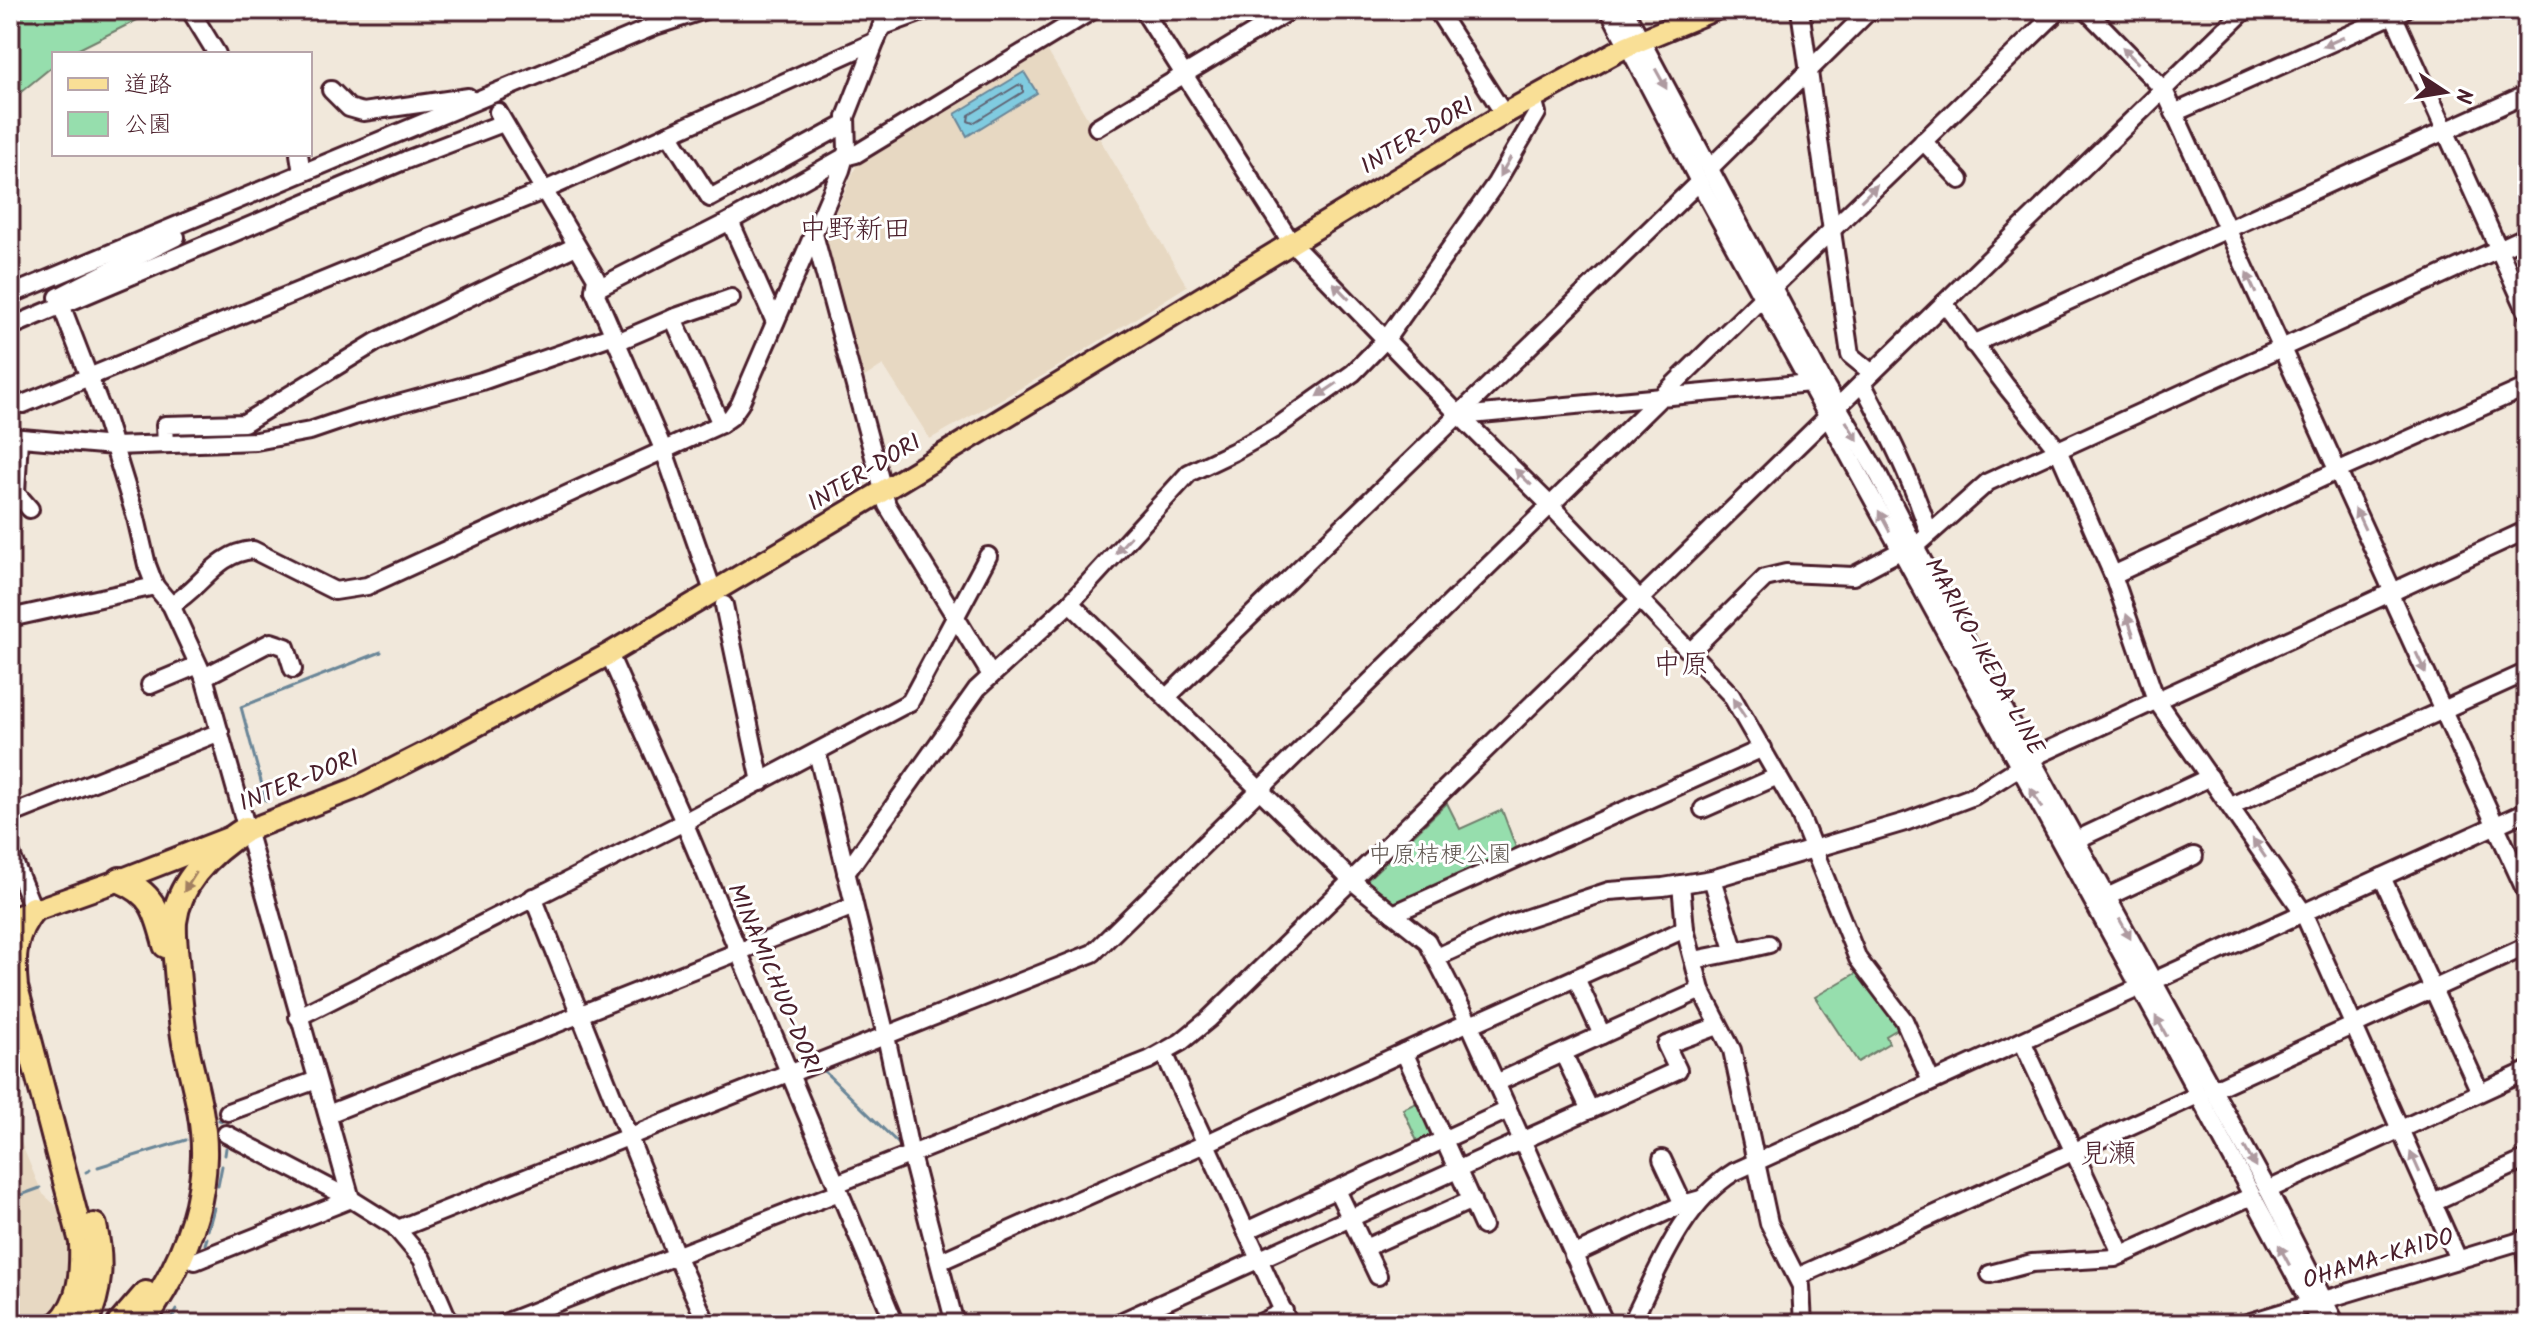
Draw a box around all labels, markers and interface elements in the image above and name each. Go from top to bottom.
one-way arrow [2321,35,2345,49]
one-way arrow [2122,46,2140,65]
legend [52,52,312,156]
north arrow [2405,52,2485,132]
text: 道路 [124,66,172,105]
one-way arrow [1654,68,1668,90]
text: N [2444,85,2481,106]
street label: INTER-DORI [1353,87,1482,186]
text: 公園 [124,106,172,145]
one-way arrow [1499,156,1513,178]
one-way arrow [1860,184,1879,203]
district label: 中野新田 [799,208,911,253]
one-way arrow [2244,271,2258,295]
one-way arrow [1333,282,1351,301]
one-way arrow [1317,382,1338,397]
one-way arrow [1845,419,1859,442]
street label: INTER-DORI [800,424,929,523]
one-way arrow [1514,469,1533,487]
one-way arrow [2353,507,2367,531]
one-way arrow [1877,510,1890,533]
one-way arrow [1114,536,1132,555]
street label: MARIKO-IKEDA LINE [1913,551,2055,764]
one-way arrow [2124,612,2136,636]
district label: 中原 [1653,643,1709,688]
one-way arrow [2414,651,2428,674]
one-way arrow [1732,697,1747,718]
street label: INTER-DORI [233,739,366,823]
one-way arrow [2030,787,2044,809]
park label: 中原桔梗公園 [1368,836,1512,875]
one-way arrow [2252,837,2267,858]
one-way arrow [184,871,198,893]
street label: MINAMICHUO-DORI [715,877,832,1082]
one-way arrow [2118,917,2131,940]
one-way arrow [2155,1015,2169,1037]
district label: 見瀬 [2080,1132,2136,1177]
one-way arrow [2243,1146,2257,1168]
one-way arrow [2408,1150,2422,1174]
street label: OHAMA-KAIDO [2298,1218,2459,1301]
one-way arrow [2277,1244,2290,1267]

